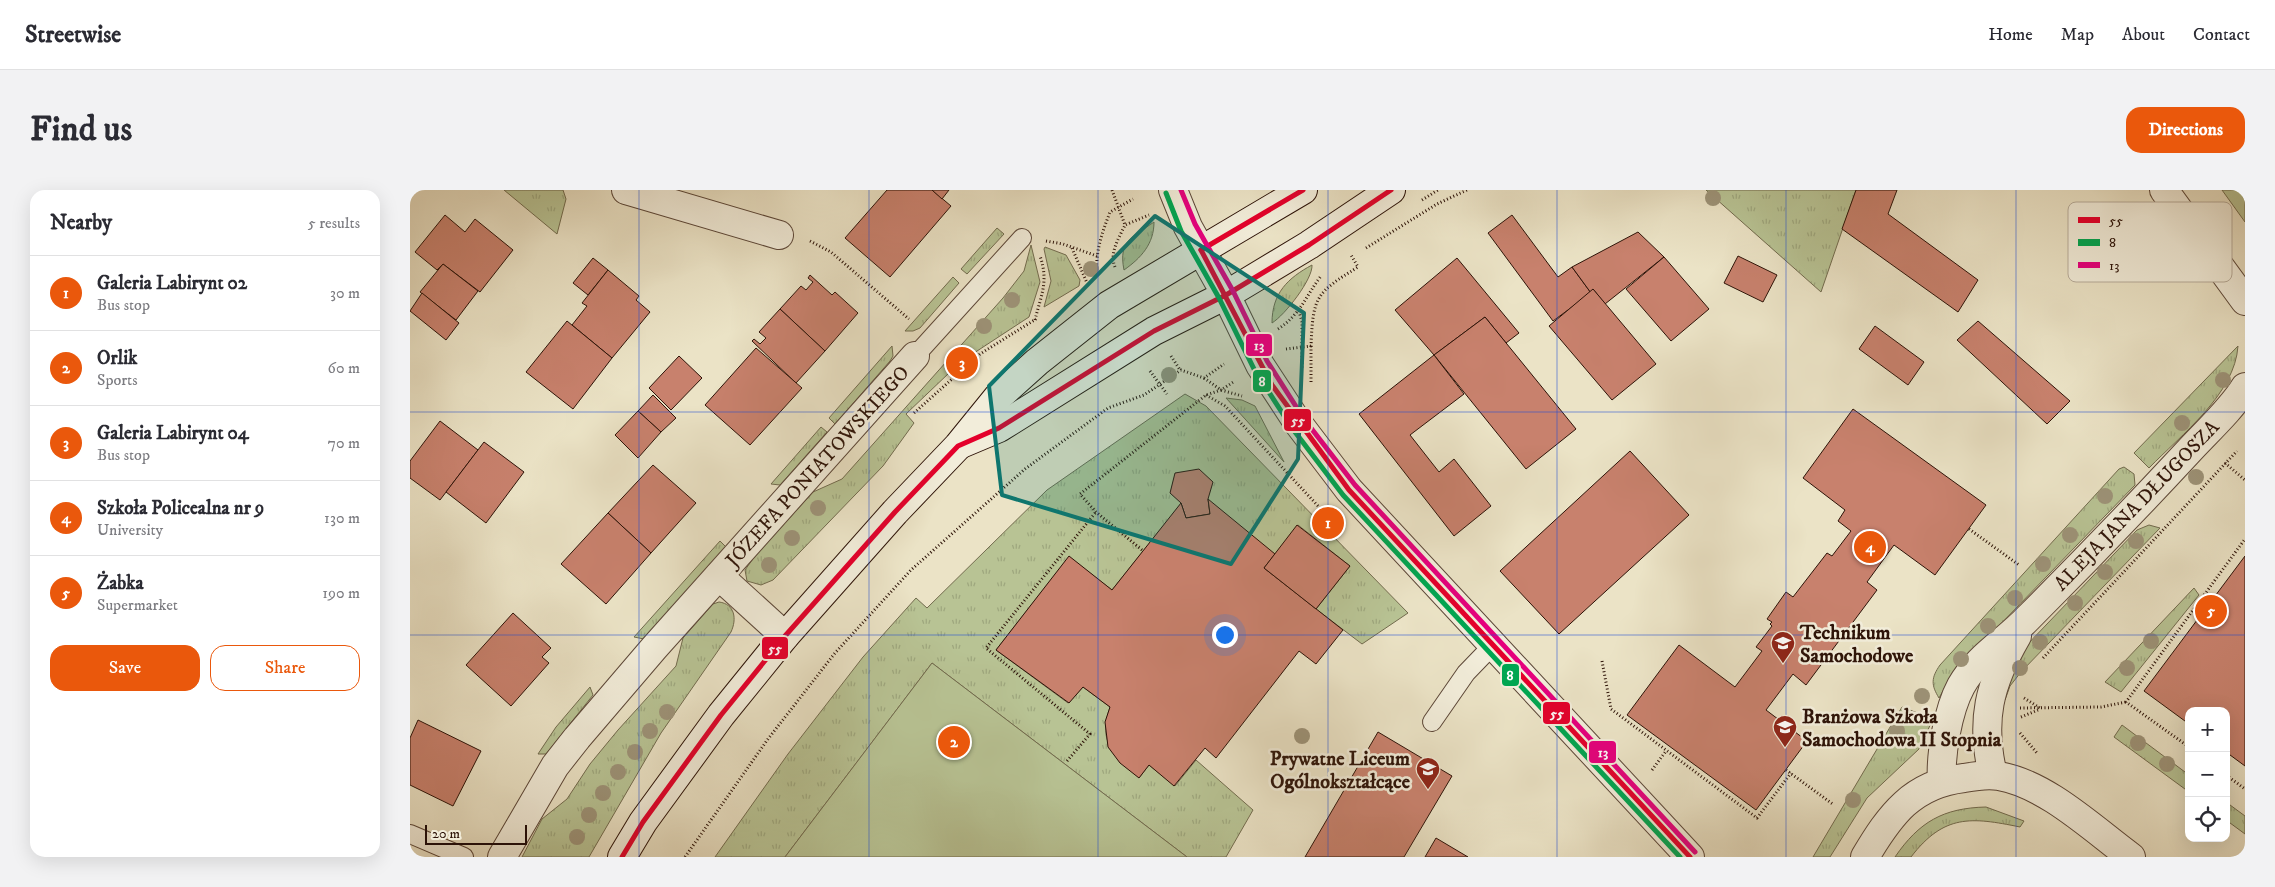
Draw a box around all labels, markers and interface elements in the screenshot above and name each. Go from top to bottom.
text: Streetwise [25,20,121,50]
text: Home [1988,24,2033,46]
text: Map [2061,24,2094,46]
text: About [2122,24,2165,46]
text: Contact [2193,24,2250,46]
button: Directions [2126,107,2245,153]
text: Find us [30,108,132,152]
legend [2068,202,2232,282]
text: Nearby [50,210,112,236]
text: 55 [2109,212,2123,230]
text: 5 results [308,213,360,233]
text: 8 [2109,234,2116,252]
text: 13 [2109,257,2119,275]
text: Galeria Labirynt 02 [97,272,247,295]
text: 1 [63,283,69,303]
text: 30 m [330,283,360,303]
text: Bus stop [97,295,150,315]
line badge: 13 [1245,333,1273,357]
text: 13 [1254,337,1264,355]
pin: 3 [946,344,978,382]
text: Orlik [97,347,137,370]
text: 2 [62,358,70,378]
text: 60 m [328,358,360,378]
street label: JÓZEFA PONIATOWSKIEGO [719,360,915,574]
line badge: 8 [1252,369,1272,393]
text: Sports [97,370,138,390]
text: 8 [1258,373,1266,391]
line badge: 55 [1283,408,1312,432]
text: 55 [1290,412,1305,430]
street label: ALEJA JANA DŁUGOSZA [2049,415,2225,597]
text: Galeria Labirynt 04 [97,422,249,445]
text: 3 [63,433,69,453]
text: 70 m [328,433,360,453]
text: Bus stop [97,445,150,465]
text: Szkoła Policealna nr 9 [97,497,264,520]
pin: 1 [1312,504,1344,542]
text: 4 [61,508,71,528]
text: 130 m [324,508,360,528]
text: University [97,520,163,540]
pin: 4 [1854,528,1886,566]
text: Żabka [97,572,144,595]
text: 5 [62,583,70,603]
text: 190 m [322,583,360,603]
pin: 5 [2195,592,2227,630]
text: Supermarket [97,595,178,615]
place label: Technikum Samochodowe [1799,621,1914,669]
your location [1212,622,1238,648]
school or university icon: Technikum Samochodowe [1770,630,1796,664]
line badge: 55 [761,636,789,660]
text: 55 [767,640,782,658]
button: Save [50,645,200,691]
button: Share [210,645,360,691]
line badge: 8 [1501,663,1520,687]
text: 8 [1506,667,1514,685]
line badge: 55 [1542,701,1571,725]
text: 55 [1549,705,1564,723]
place label: Branżowa Szkoła Samochodowa II Stopnia [1802,705,2002,753]
map controls [2185,707,2230,842]
button: + [2185,707,2230,752]
school or university icon: Branżowa Szkoła Samochodowa II Stopnia [1772,714,1798,748]
pin: 2 [938,723,970,761]
line badge: 13 [1588,740,1617,764]
text: 13 [1598,744,1608,762]
place label: Prywatne Liceum Ogólnokształcące [1270,747,1411,795]
button: − [2185,752,2230,797]
school or university icon: Prywatne Liceum Ogólnokształcące [1415,756,1441,790]
button: locate [2185,797,2230,842]
scale bar [425,822,528,845]
text: 20 m [432,825,460,843]

